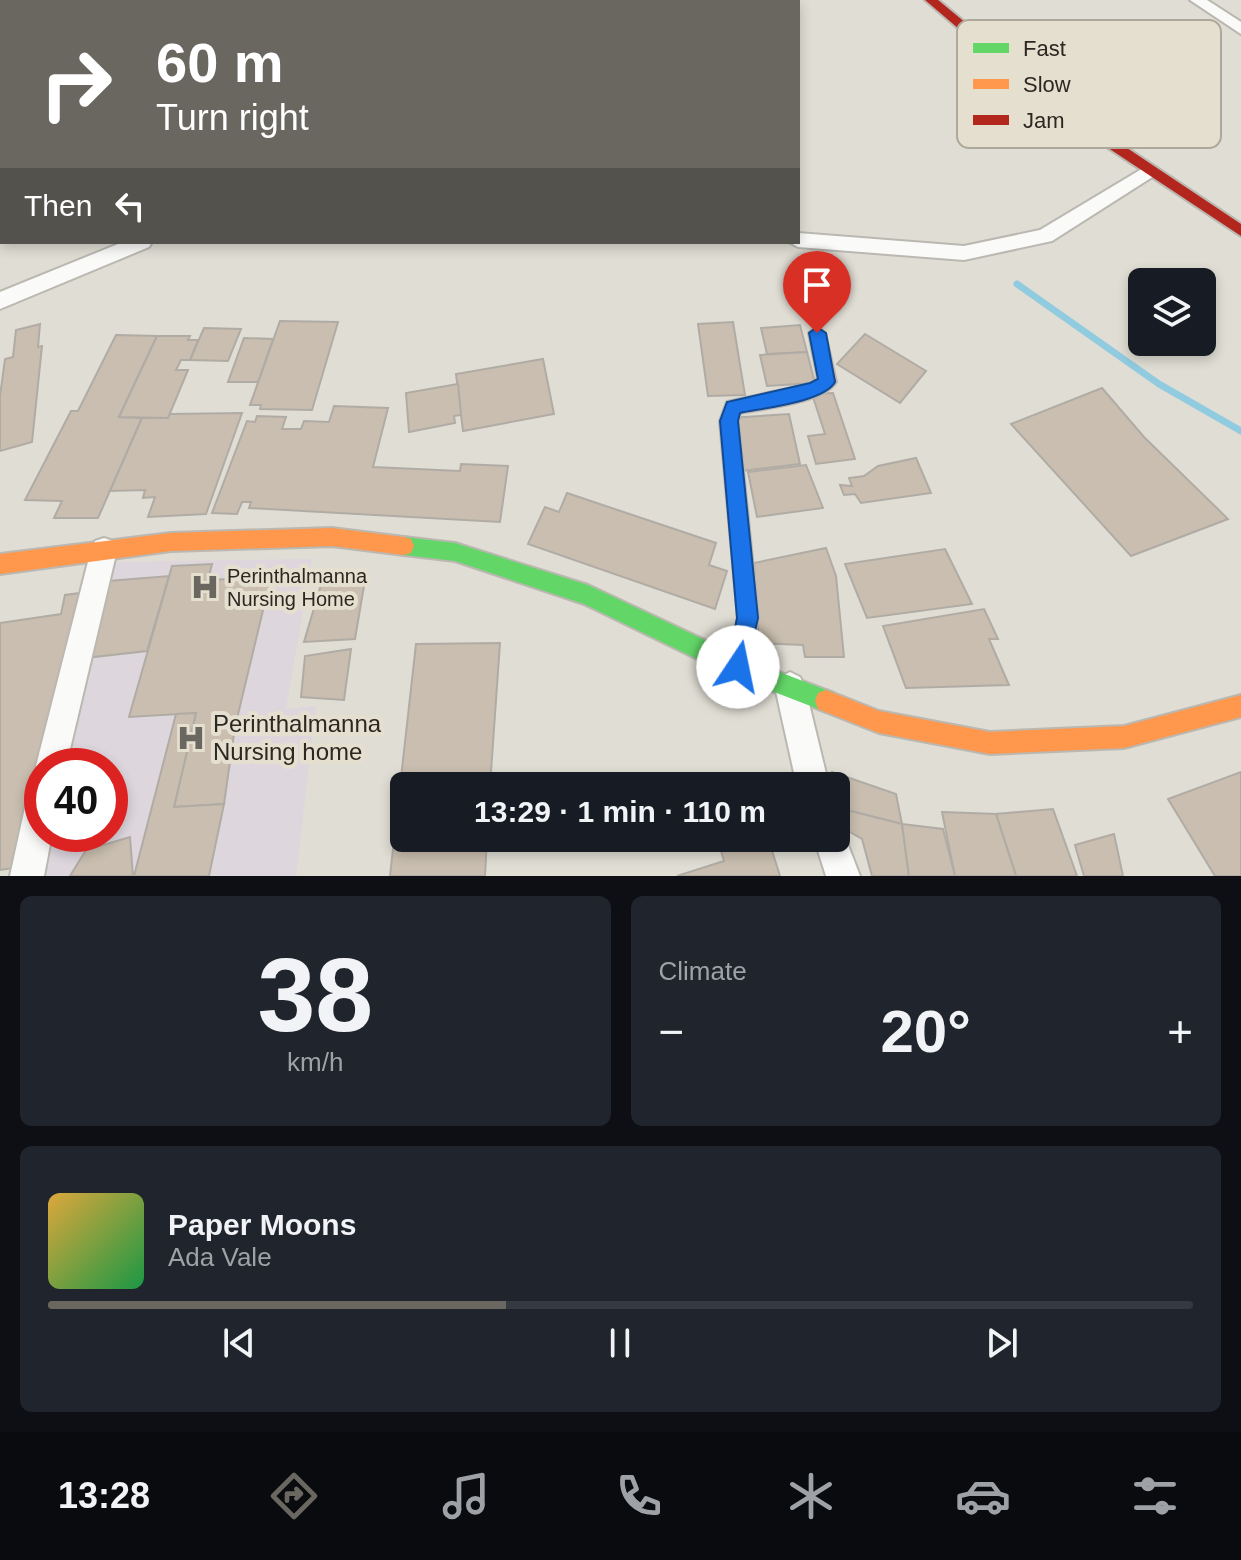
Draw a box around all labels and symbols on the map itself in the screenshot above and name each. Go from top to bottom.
legend [957,20,1221,148]
text: Fast [1023,36,1066,61]
text: Slow [1023,72,1071,97]
text: Jam [1023,108,1065,133]
pin [783,251,851,333]
place label: Perinthalmanna Nursing Home [227,565,368,610]
hospital icon: Perinthalmanna Nursing Home [190,572,220,602]
position arrow [696,625,780,709]
place label: Perinthalmanna Nursing home [213,710,382,765]
hospital icon: Perinthalmanna Nursing home [176,723,206,753]
speed limit sign: 40 [24,748,128,852]

